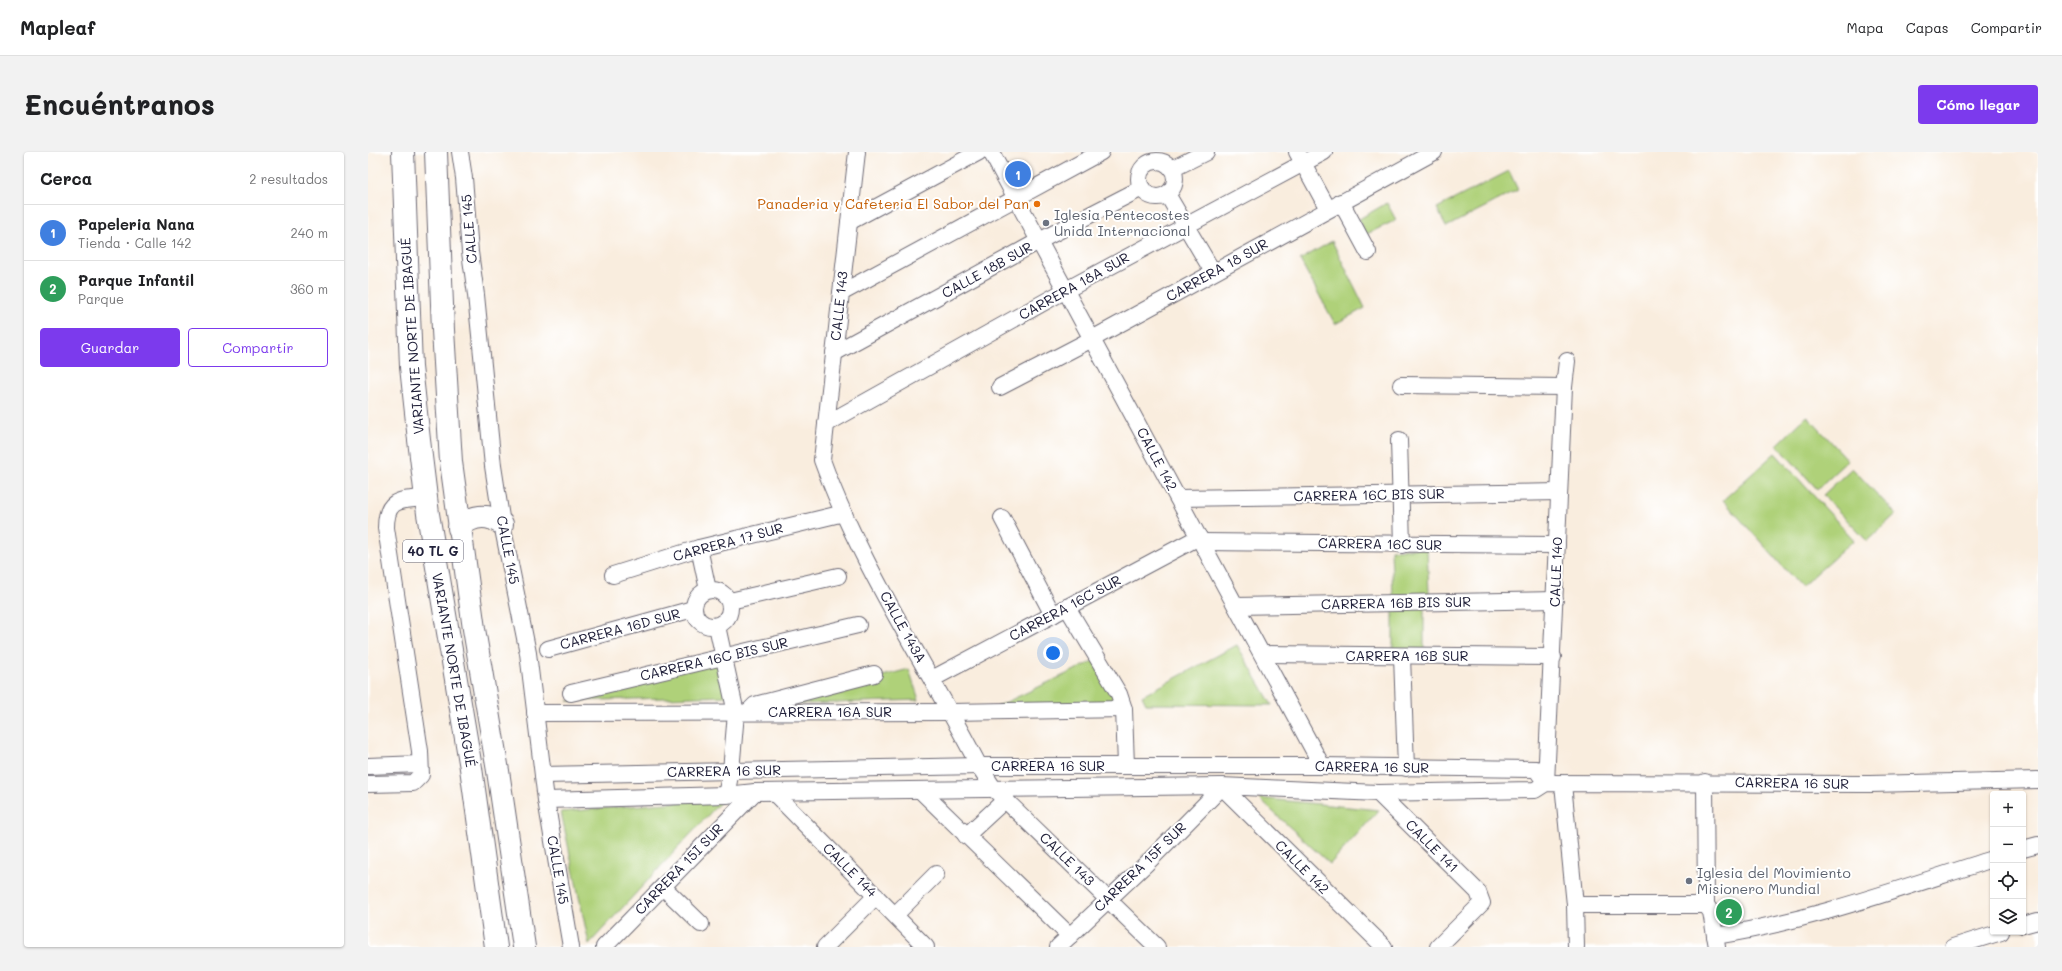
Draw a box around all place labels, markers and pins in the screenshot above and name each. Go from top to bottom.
pin: 1 [1005,159,1031,189]
place label: Panaderia y Cafeteria El Sabor del Pan [757,194,1029,213]
marker: Panaderia y Cafeteria El Sabor del Pan [1032,199,1042,209]
place label: Iglesia Pentecostes Unida Internacional [1054,205,1191,240]
marker: Iglesia Pentecostes Unida Internacional [1041,218,1051,228]
place label: Iglesia del Movimiento Misionero Mundial [1697,863,1851,898]
marker: Iglesia del Movimiento Misionero Mundial [1684,876,1694,886]
pin: 2 [1716,897,1742,927]

